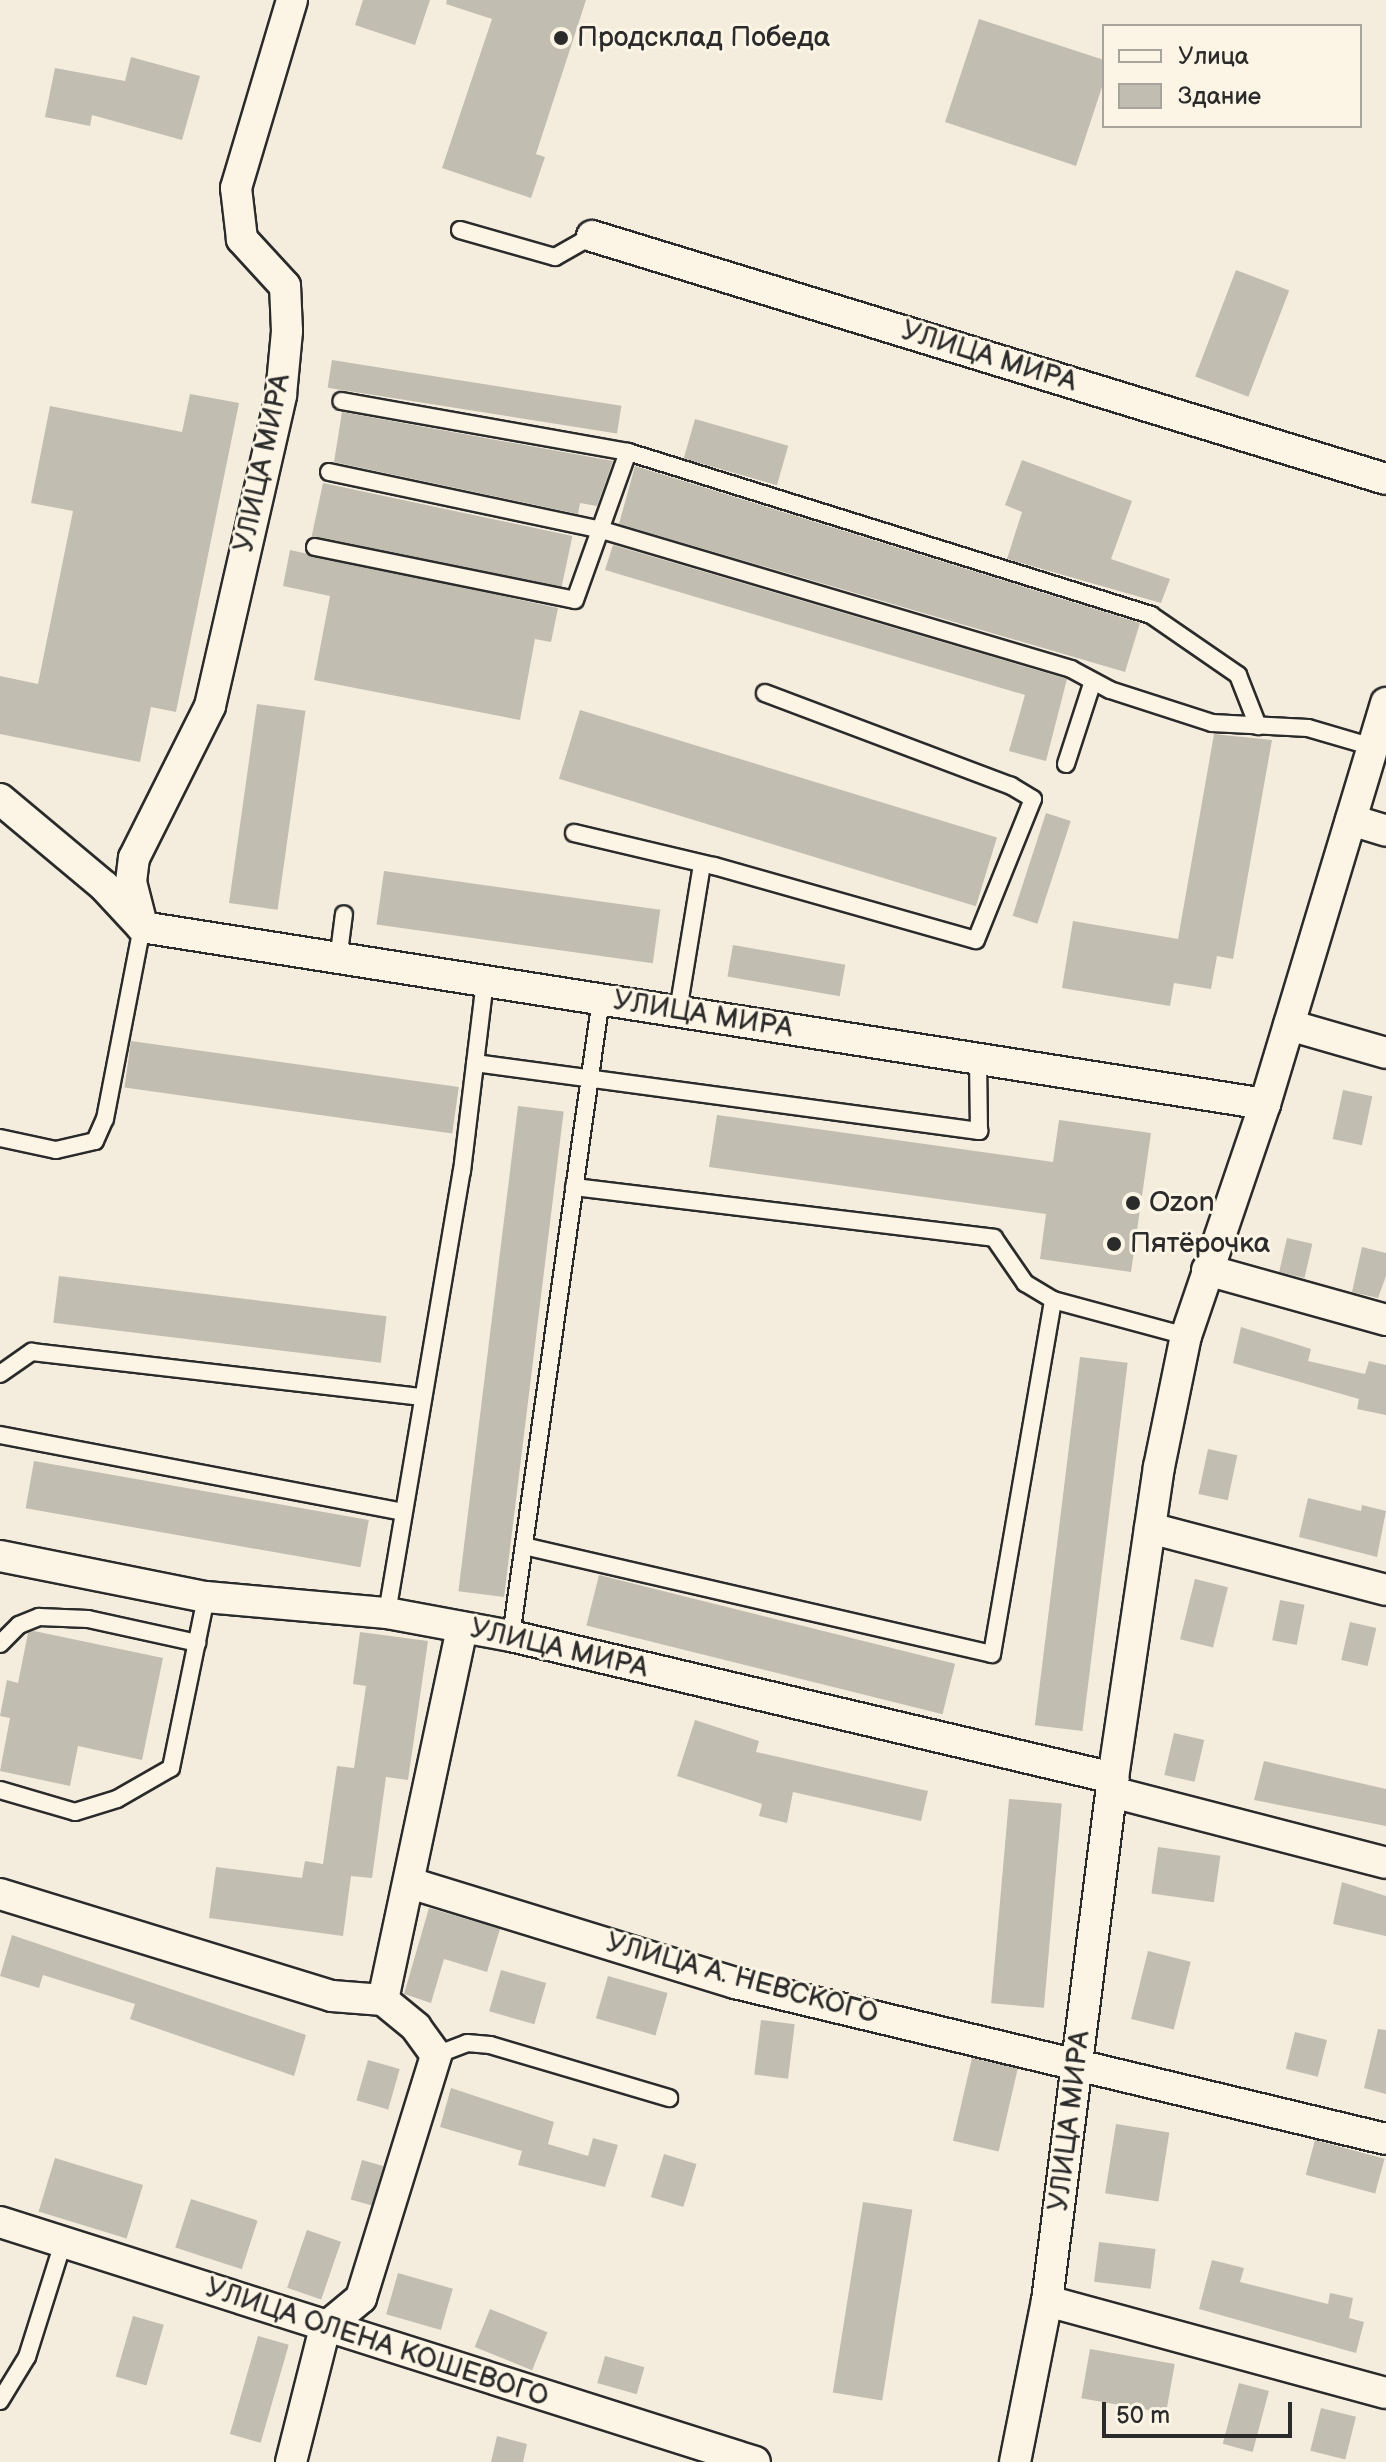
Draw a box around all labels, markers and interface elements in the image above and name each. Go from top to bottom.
place label: Продсклад Победа [577,21,830,55]
legend [1102,24,1362,128]
marker: Продсклад Победа [552,29,570,47]
text: Улица [1178,42,1249,71]
text: Здание [1178,82,1261,111]
street label: УЛИЦА МИРА [897,314,1081,400]
street label: УЛИЦА МИРА [228,371,298,555]
street label: УЛИЦА МИРА [611,984,795,1046]
place label: Ozon [1149,1186,1215,1220]
marker: Ozon [1124,1194,1142,1212]
place label: Пятёрочка [1130,1227,1270,1261]
marker: Пятёрочка [1105,1235,1123,1253]
street label: УЛИЦА МИРА [467,1612,651,1686]
street label: УЛИЦА А. НЕВСКОГО [602,1927,882,2031]
street label: УЛИЦА МИРА [1042,2029,1098,2213]
street label: УЛИЦА ОЛЕНА КОШЕВОГО [201,2272,553,2414]
scale bar [1106,2386,1296,2436]
text: 50 m [1116,2401,1170,2430]

